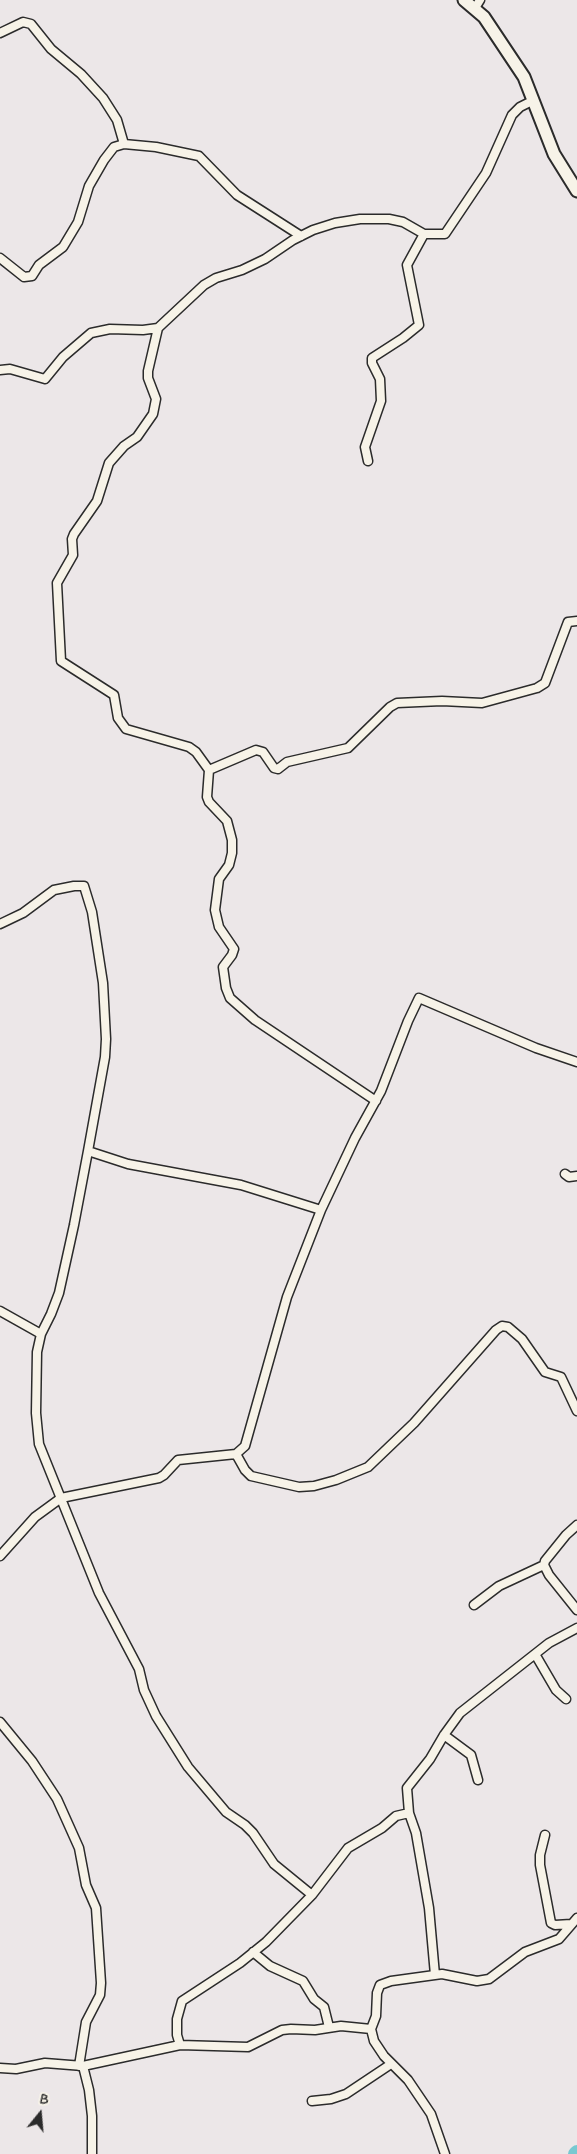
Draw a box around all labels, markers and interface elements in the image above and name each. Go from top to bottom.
north arrow [15,2089,65,2139]
text: B [38,2090,51,2110]

